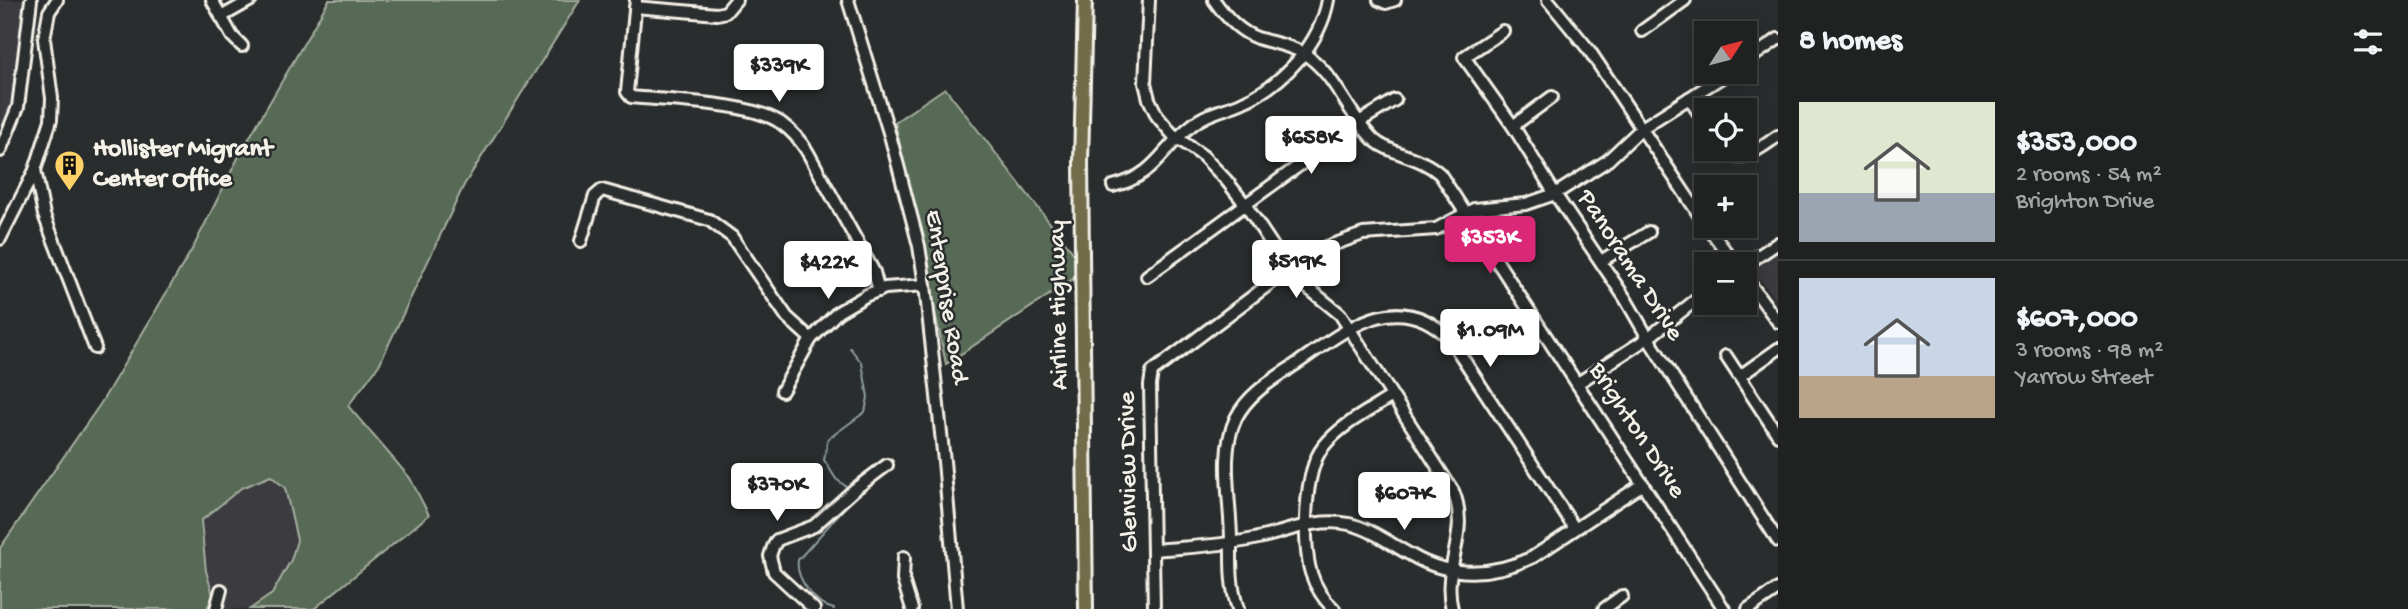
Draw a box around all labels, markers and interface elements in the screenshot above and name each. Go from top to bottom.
north arrow [1694,21,1757,84]
map controls [1694,21,1757,315]
icon: filters [2349,23,2387,61]
text: 8 homes [1799,25,1902,60]
pin: $339K [730,44,828,104]
text: $339K [750,53,808,80]
button: locate [1694,98,1757,161]
pin: $658K [1262,116,1360,176]
text: $658K [1281,125,1341,152]
text: $353,000 [2016,127,2137,162]
icon: home [1855,130,1939,214]
place label: Hollister Migrant Center Office [93,135,275,196]
building icon: Hollister Migrant Center Office [53,148,87,192]
text: 2 rooms · 54 m² [2016,162,2162,189]
button: + [1694,175,1757,238]
street label: Panorama Drive [1568,184,1690,348]
text: Brighton Drive [2016,189,2154,216]
street label: Enterprise Road [916,208,974,388]
pin: $353K [1441,216,1539,276]
street label: Airline Highway [1043,220,1077,390]
text: $353K [1461,225,1519,252]
pin: $519K [1247,240,1345,300]
pin: $422K [779,242,877,301]
text: $519K [1268,249,1324,276]
text: $422K [800,250,856,277]
button: − [1694,252,1757,315]
text: $607,000 [2016,303,2138,338]
icon: home [1855,306,1939,390]
pin: $1.09M [1433,310,1547,369]
text: $1.09M [1456,318,1524,345]
text: 3 rooms · 98 m² [2016,338,2163,365]
street label: Brighton Drive [1580,356,1692,505]
text: Yarrow Street [2016,365,2152,392]
street label: Glenview Drive [1113,390,1147,553]
pin: $370K [728,463,826,523]
text: $370K [747,472,807,499]
pin: $607K [1355,472,1453,532]
text: $607K [1374,481,1434,508]

